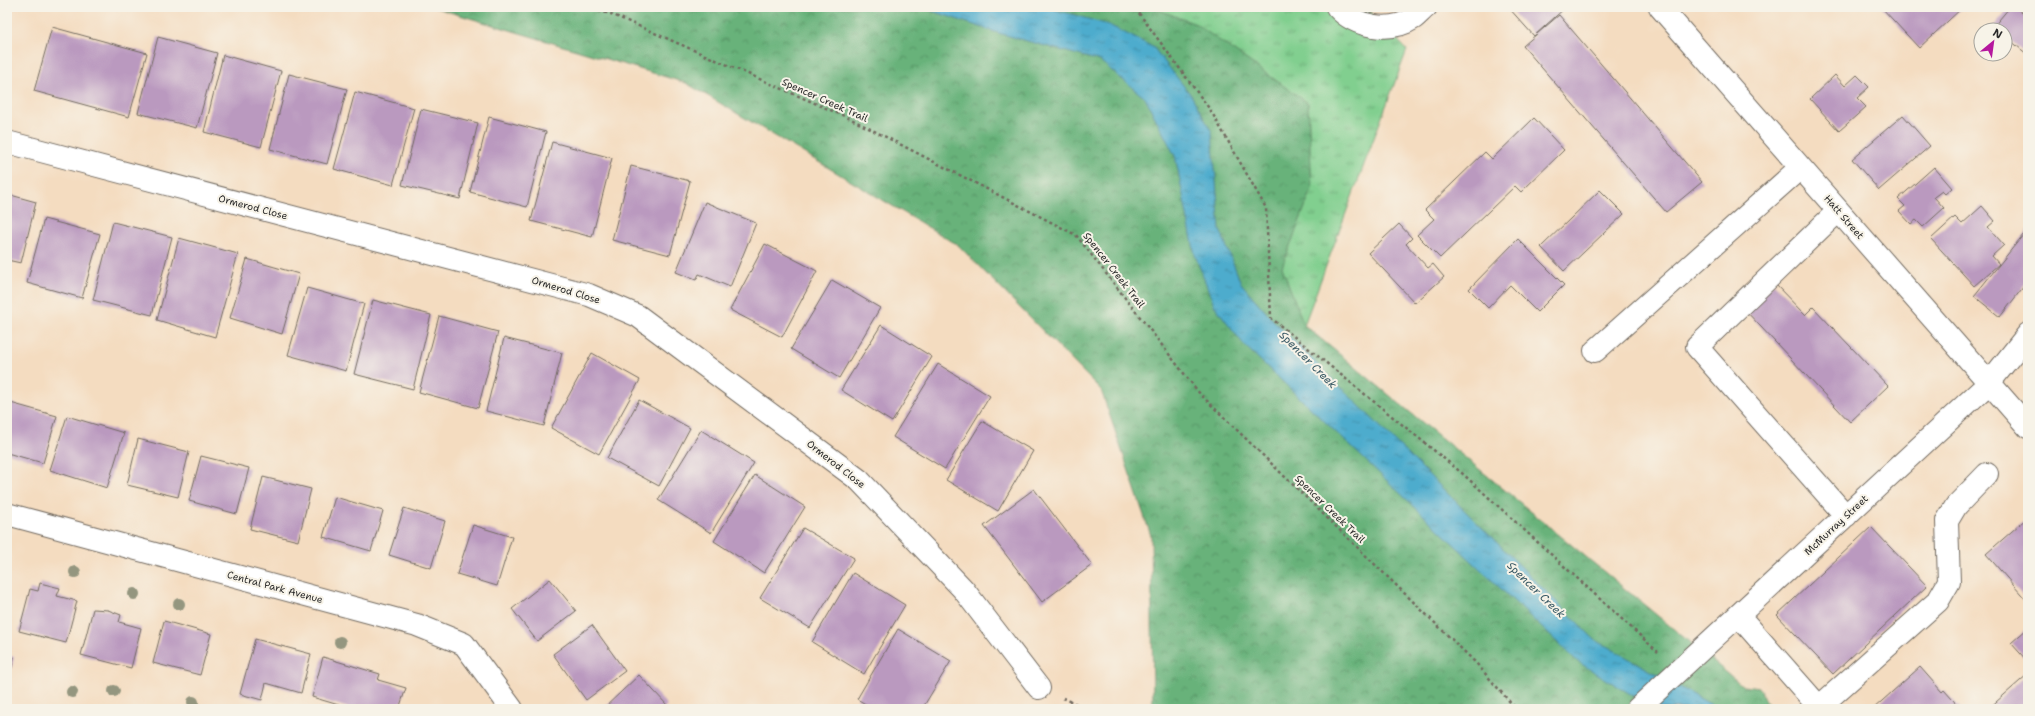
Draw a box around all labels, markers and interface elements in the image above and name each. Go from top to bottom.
north arrow [1973,22,2013,62]
text: N [1990,25,2005,43]
street label: Spencer Creek Trail [780,75,870,125]
street label: Ormerod Close [217,192,289,223]
street label: Hatt Street [1821,192,1867,242]
street label: Spencer Creek Trail [1080,229,1148,311]
street label: Ormerod Close [530,273,602,307]
water label: Spencer Creek [1276,328,1340,392]
street label: Ormerod Close [804,437,868,491]
street label: Spencer Creek Trail [1292,472,1368,546]
street label: McMurray Street [1801,492,1871,558]
water label: Spencer Creek [1504,558,1569,622]
street label: Central Park Avenue [226,568,325,606]

